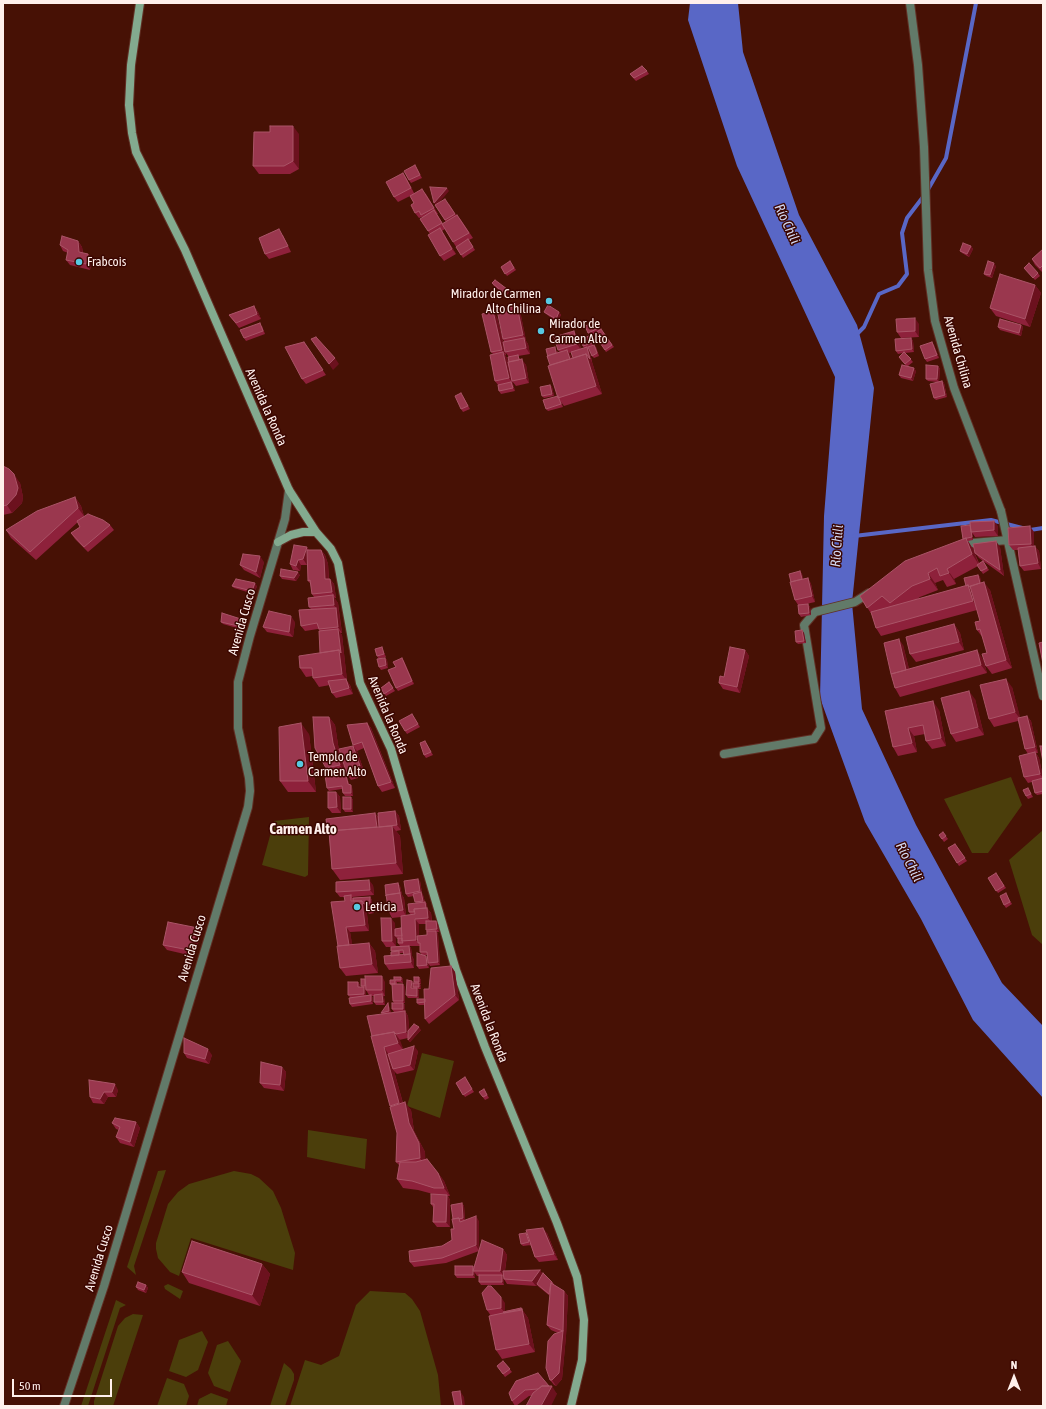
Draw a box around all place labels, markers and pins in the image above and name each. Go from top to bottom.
place label: Frabcois [87,254,126,270]
marker: Frabcois [74,257,84,267]
place label: Mirador de Carmen Alto Chilina [451,286,541,317]
marker: Mirador de Carmen Alto Chilina [544,296,554,306]
place label: Mirador de Carmen Alto [549,316,608,347]
marker: Mirador de Carmen Alto [536,326,546,336]
place label: Templo de Carmen Alto [308,749,367,780]
marker: Templo de Carmen Alto [295,759,305,769]
place label: Leticia [365,899,397,915]
marker: Leticia [352,902,362,912]

